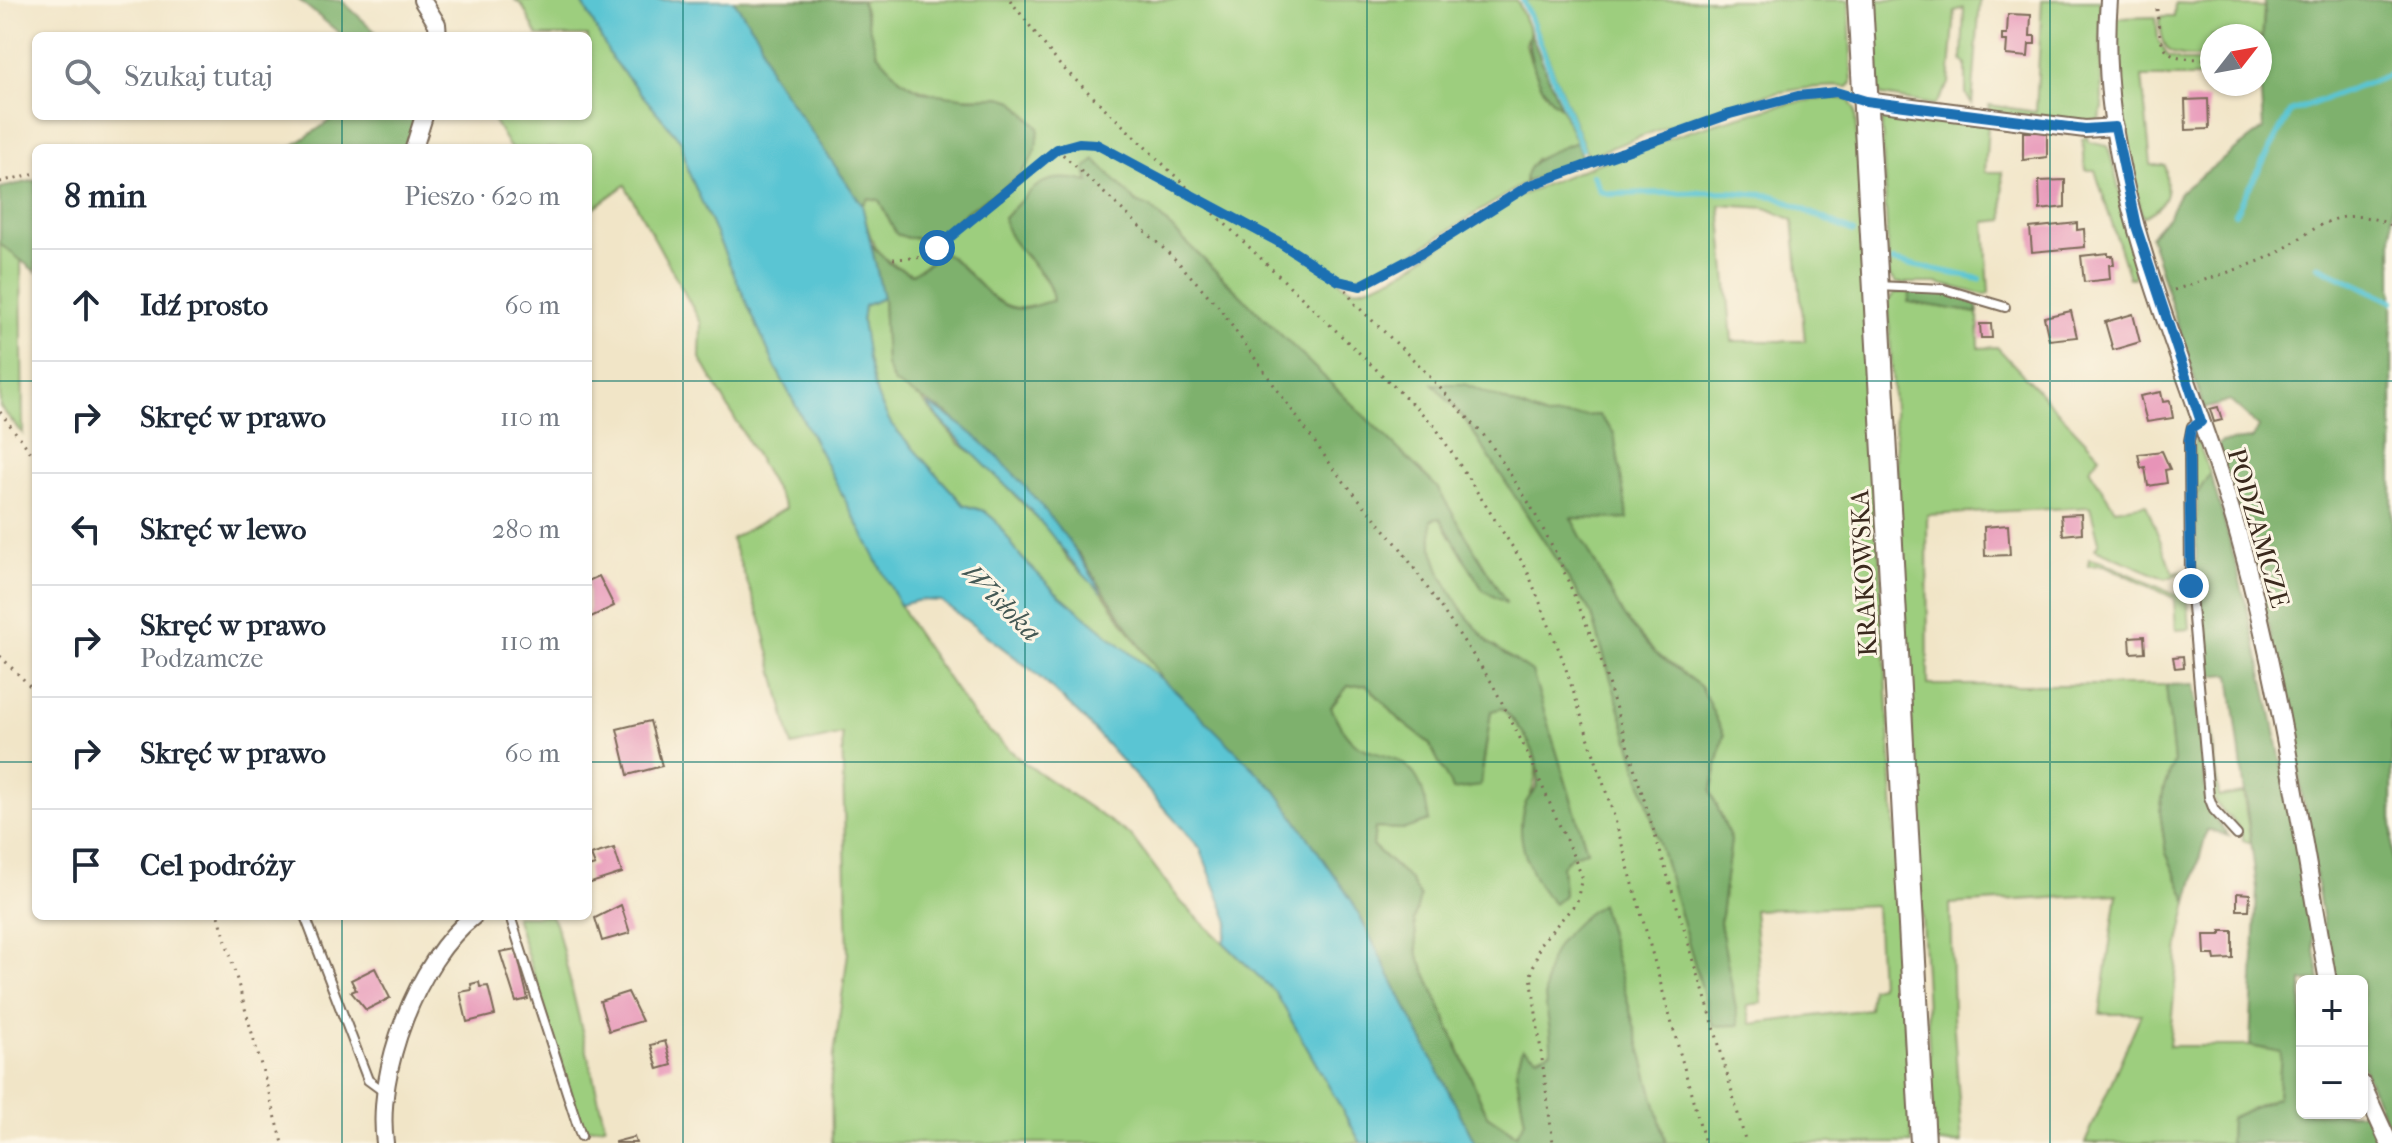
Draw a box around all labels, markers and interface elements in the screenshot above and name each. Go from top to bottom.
north arrow [2200,24,2272,96]
search box [32,32,592,120]
icon: search [60,54,104,98]
text: Szukaj tutaj [124,59,273,94]
text: 8 min [64,176,146,216]
text: Pieszo · 620 m [404,181,560,212]
route start [919,230,955,266]
icon: ahead [64,283,108,327]
text: Idź prosto [140,288,268,323]
text: 60 m [504,290,560,321]
icon: right [64,395,108,439]
text: Skręć w prawo [140,400,326,435]
text: 110 m [500,402,560,433]
street label: PODZAMCZE [2220,445,2296,612]
street label: KRAKOWSKA [1844,488,1884,657]
icon: left [64,507,108,551]
text: Skręć w lewo [140,512,307,547]
text: 280 m [492,514,560,545]
water label: Wisłoka [956,556,1048,648]
route end [2173,568,2209,604]
text: Skręć w prawo [140,608,326,643]
icon: right [64,619,108,663]
text: 110 m [500,626,560,657]
text: Podzamcze [140,643,263,674]
icon: right [64,731,108,775]
text: Skręć w prawo [140,736,326,771]
text: 60 m [504,738,560,769]
icon: arrive [64,843,108,887]
text: Cel podróży [140,848,294,883]
map controls [2296,975,2368,1119]
button: + [2296,975,2368,1047]
button: − [2296,1047,2368,1119]

